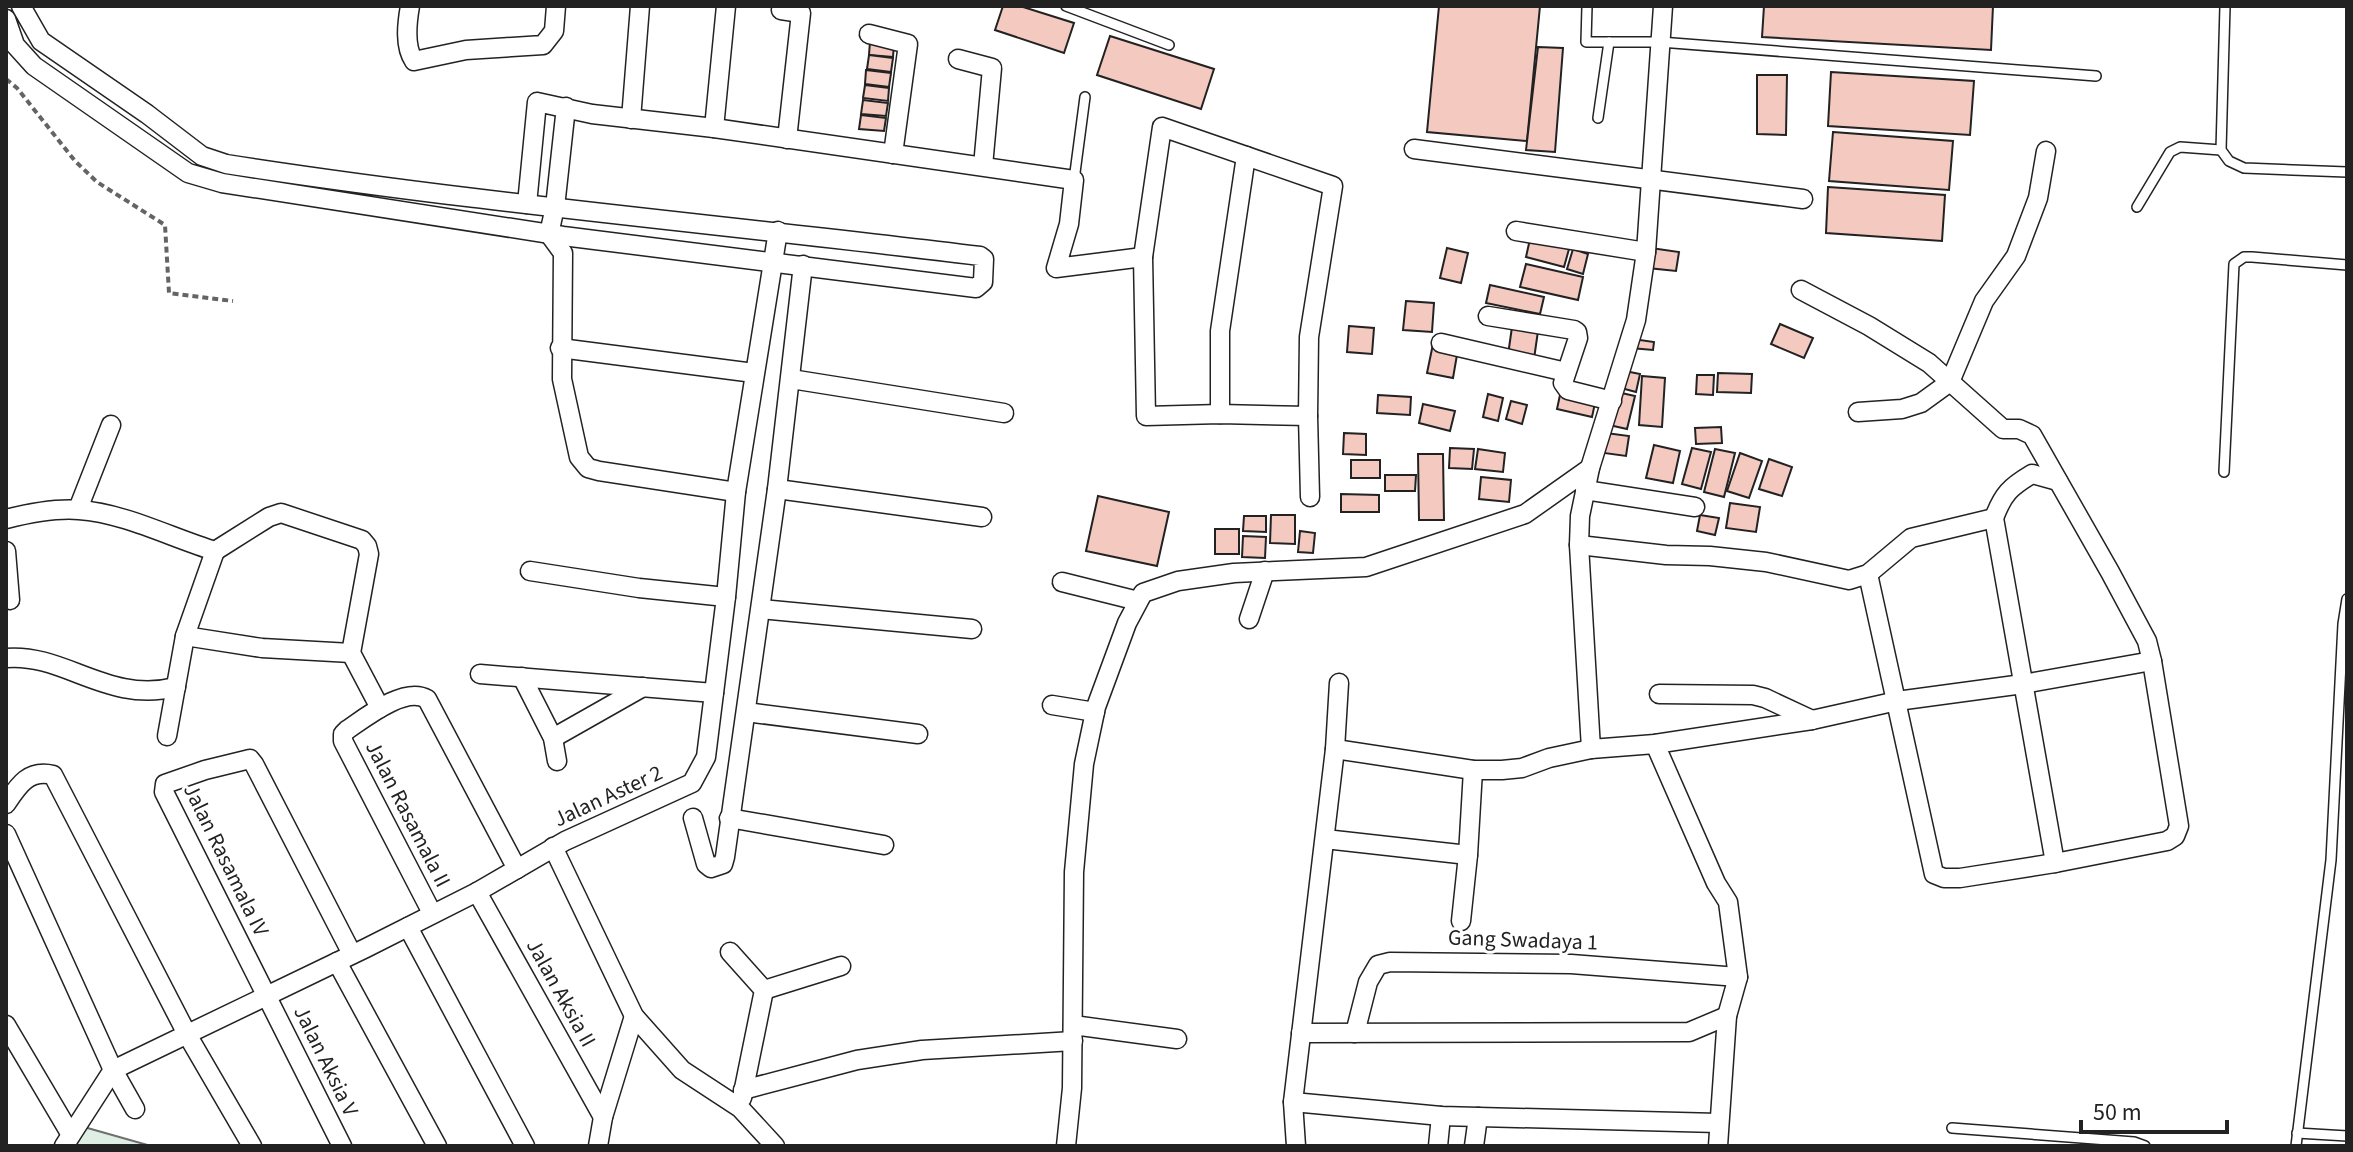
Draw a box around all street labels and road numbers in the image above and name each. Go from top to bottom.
street label: Jalan Rasamala II [357,735,459,893]
street label: Jalan Aster 2 [548,757,668,835]
street label: Jalan Rasamala IV [175,778,277,942]
street label: Gang Swadaya 1 [1447,921,1599,959]
street label: Jalan Aksia II [518,933,604,1053]
street label: Jalan Aksia V [286,1000,367,1122]

